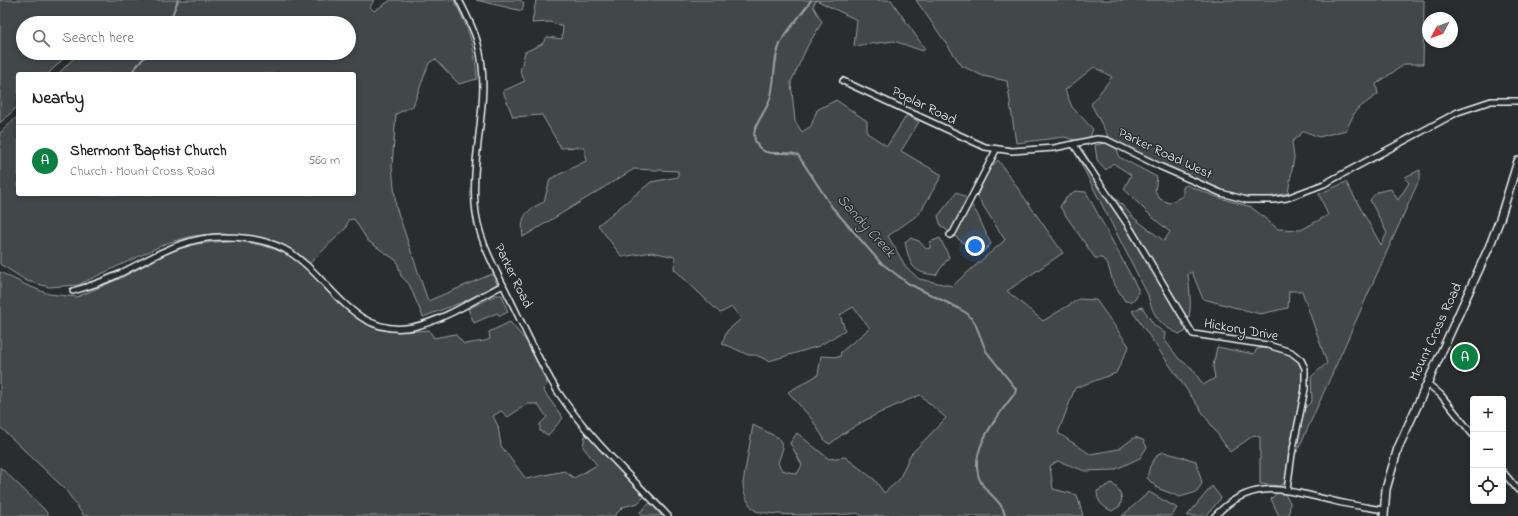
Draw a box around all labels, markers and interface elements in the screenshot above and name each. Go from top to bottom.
north arrow [1422,12,1458,48]
search box [16,16,356,60]
icon: search [30,27,52,49]
text: Search here [62,27,134,49]
street label: Poplar Road [888,81,960,131]
text: Nearby [32,86,84,111]
street label: Parker Road West [1114,123,1216,185]
text: Shermont Baptist Church [70,140,227,162]
text: A [41,151,49,170]
text: 560 m [308,151,340,170]
text: Church · Mount Cross Road [70,162,215,181]
water label: Sandy Creek [831,189,901,264]
your location [965,236,985,256]
street label: Parker Road [488,240,538,312]
street label: Mount Cross Road [1404,279,1468,385]
street label: Hickory Drive [1202,313,1281,348]
pin: A [1452,342,1478,372]
map controls [1470,396,1506,504]
button: + [1470,396,1506,432]
button: − [1470,432,1506,468]
button: locate [1470,468,1506,504]

